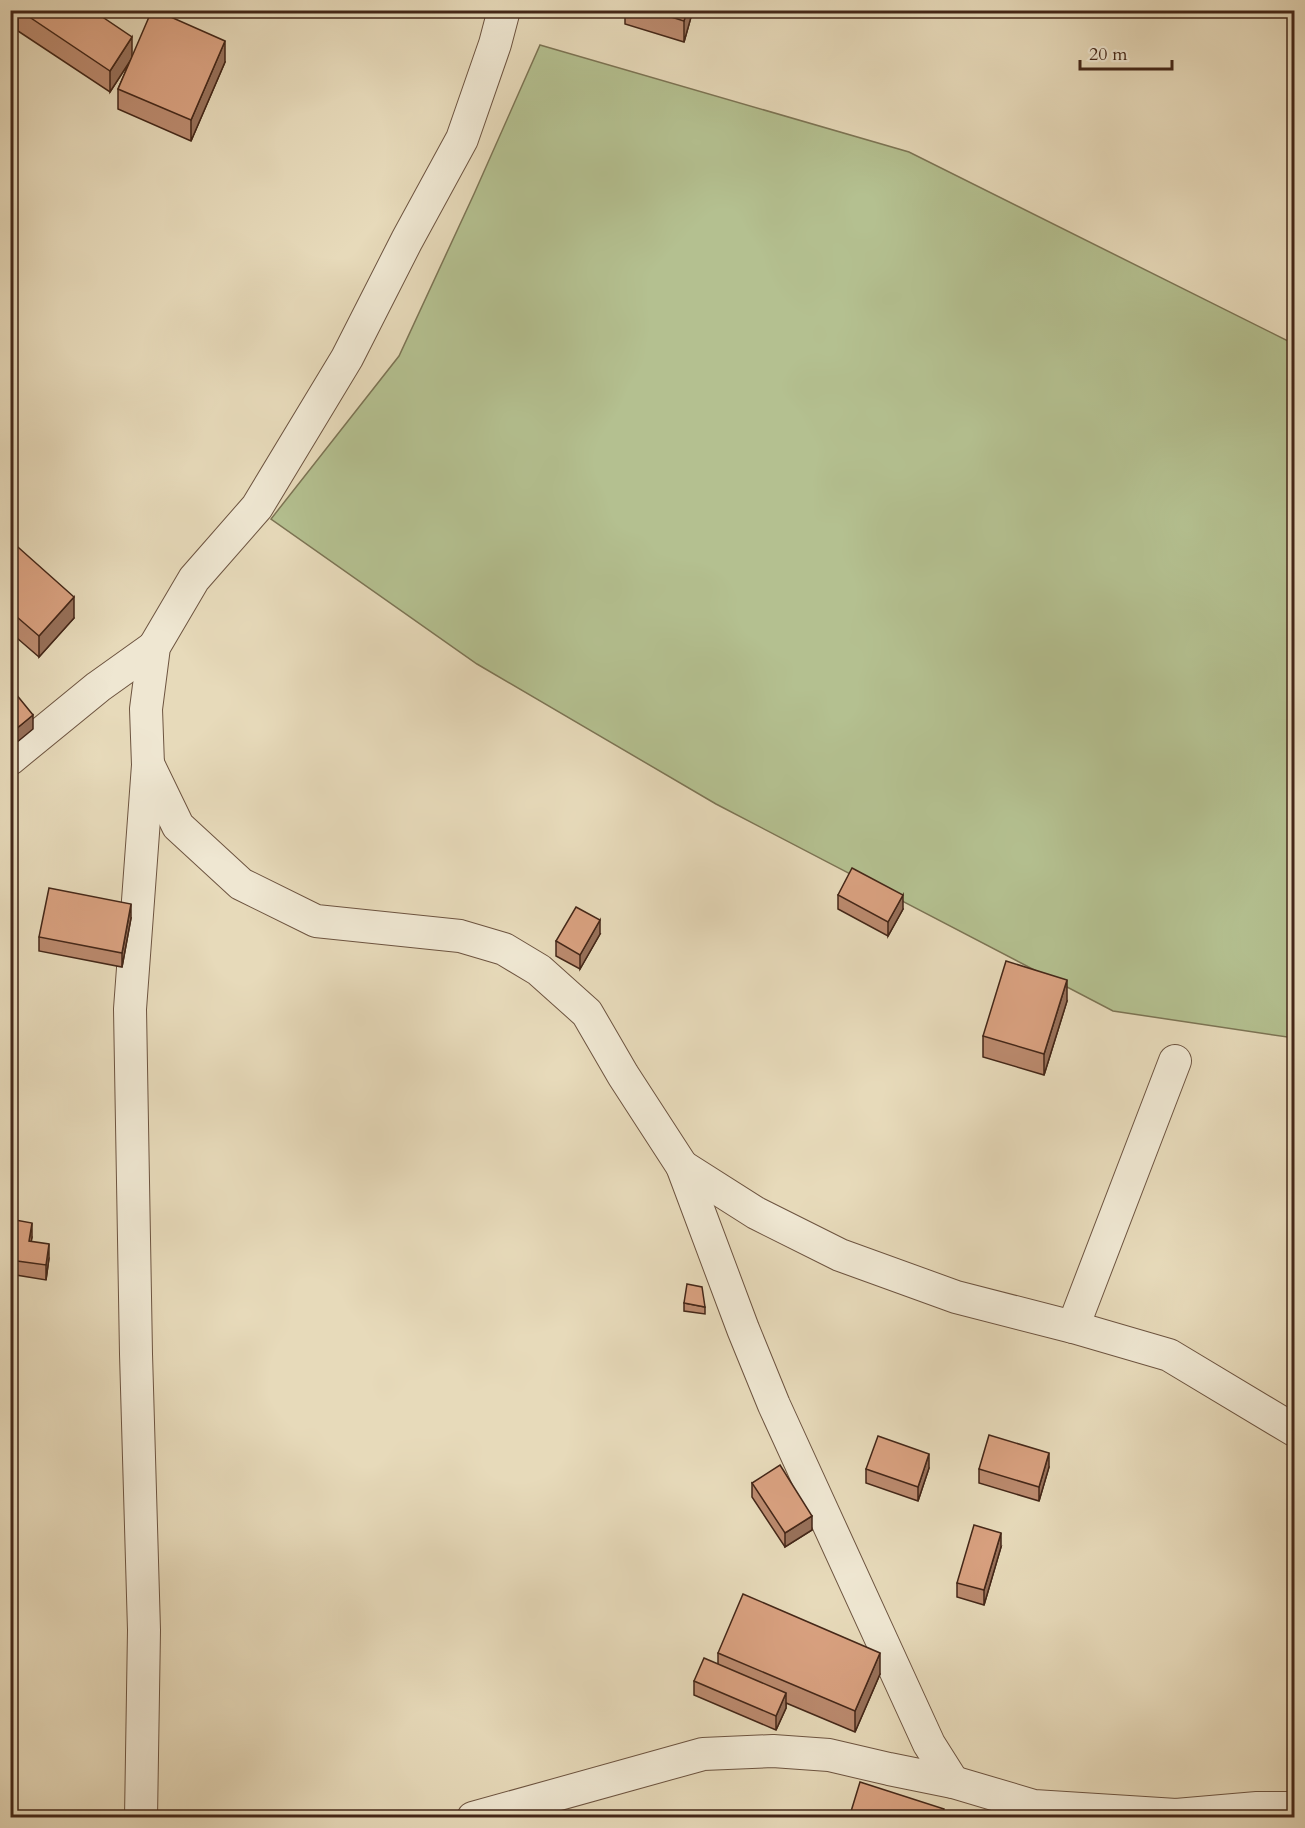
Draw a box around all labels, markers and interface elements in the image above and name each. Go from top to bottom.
scale bar [1080,33,1172,71]
text: 20 m [1089,42,1128,67]

